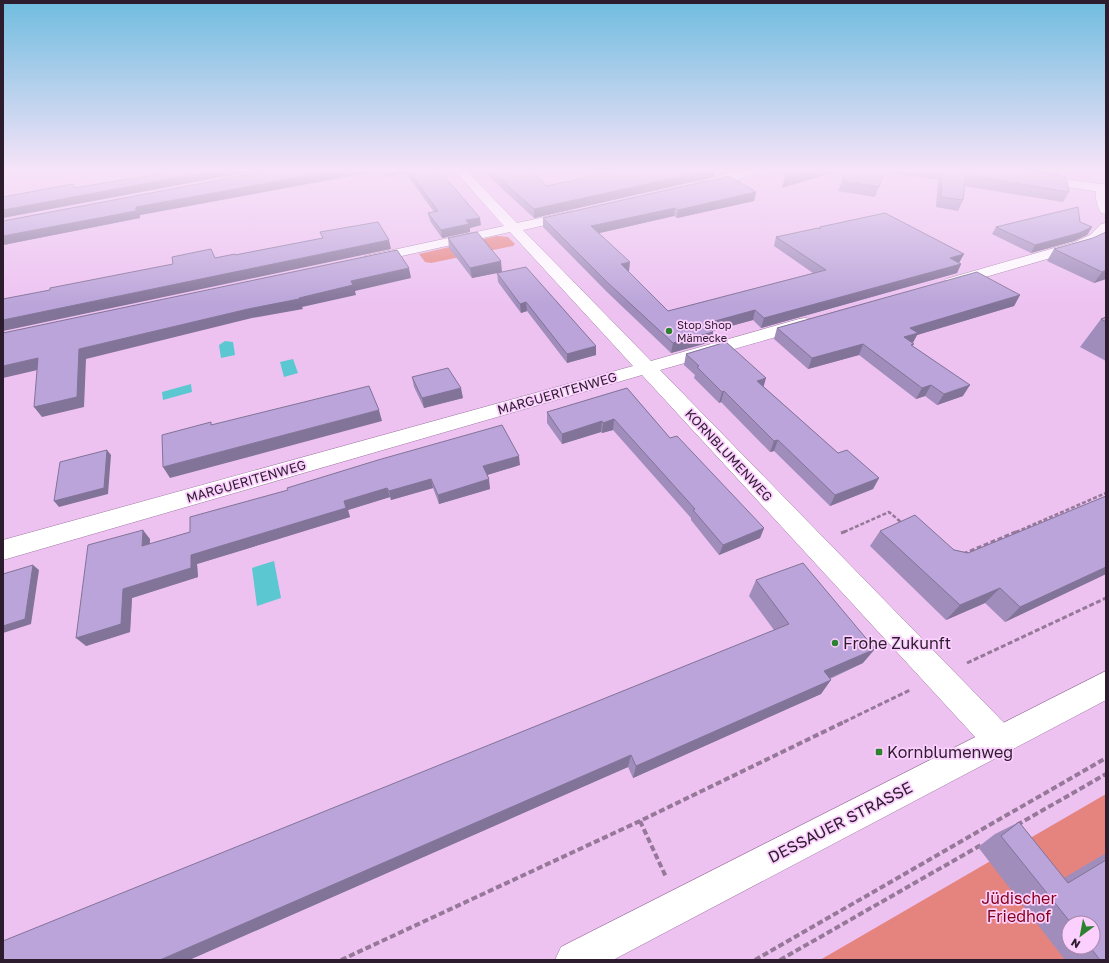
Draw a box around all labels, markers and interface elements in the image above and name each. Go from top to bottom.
place label: Stop Shop Mämecke [677,318,732,344]
marker: Stop Shop Mämecke [664,326,674,336]
street label: MARGUERITENWEG [495,368,619,418]
street label: KORNBLUMENWEG [682,405,776,505]
street label: MARGUERITENWEG [184,456,308,506]
place label: Frohe Zukunft [843,633,951,653]
marker: Frohe Zukunft [830,638,840,648]
place label: Kornblumenweg [887,742,1013,762]
marker: Kornblumenweg [874,747,884,757]
street label: DESSAUER STRASSE [764,777,916,867]
park label: Jüdischer Friedhof [981,888,1057,926]
north arrow [1061,915,1101,955]
text: N [1068,936,1082,952]

